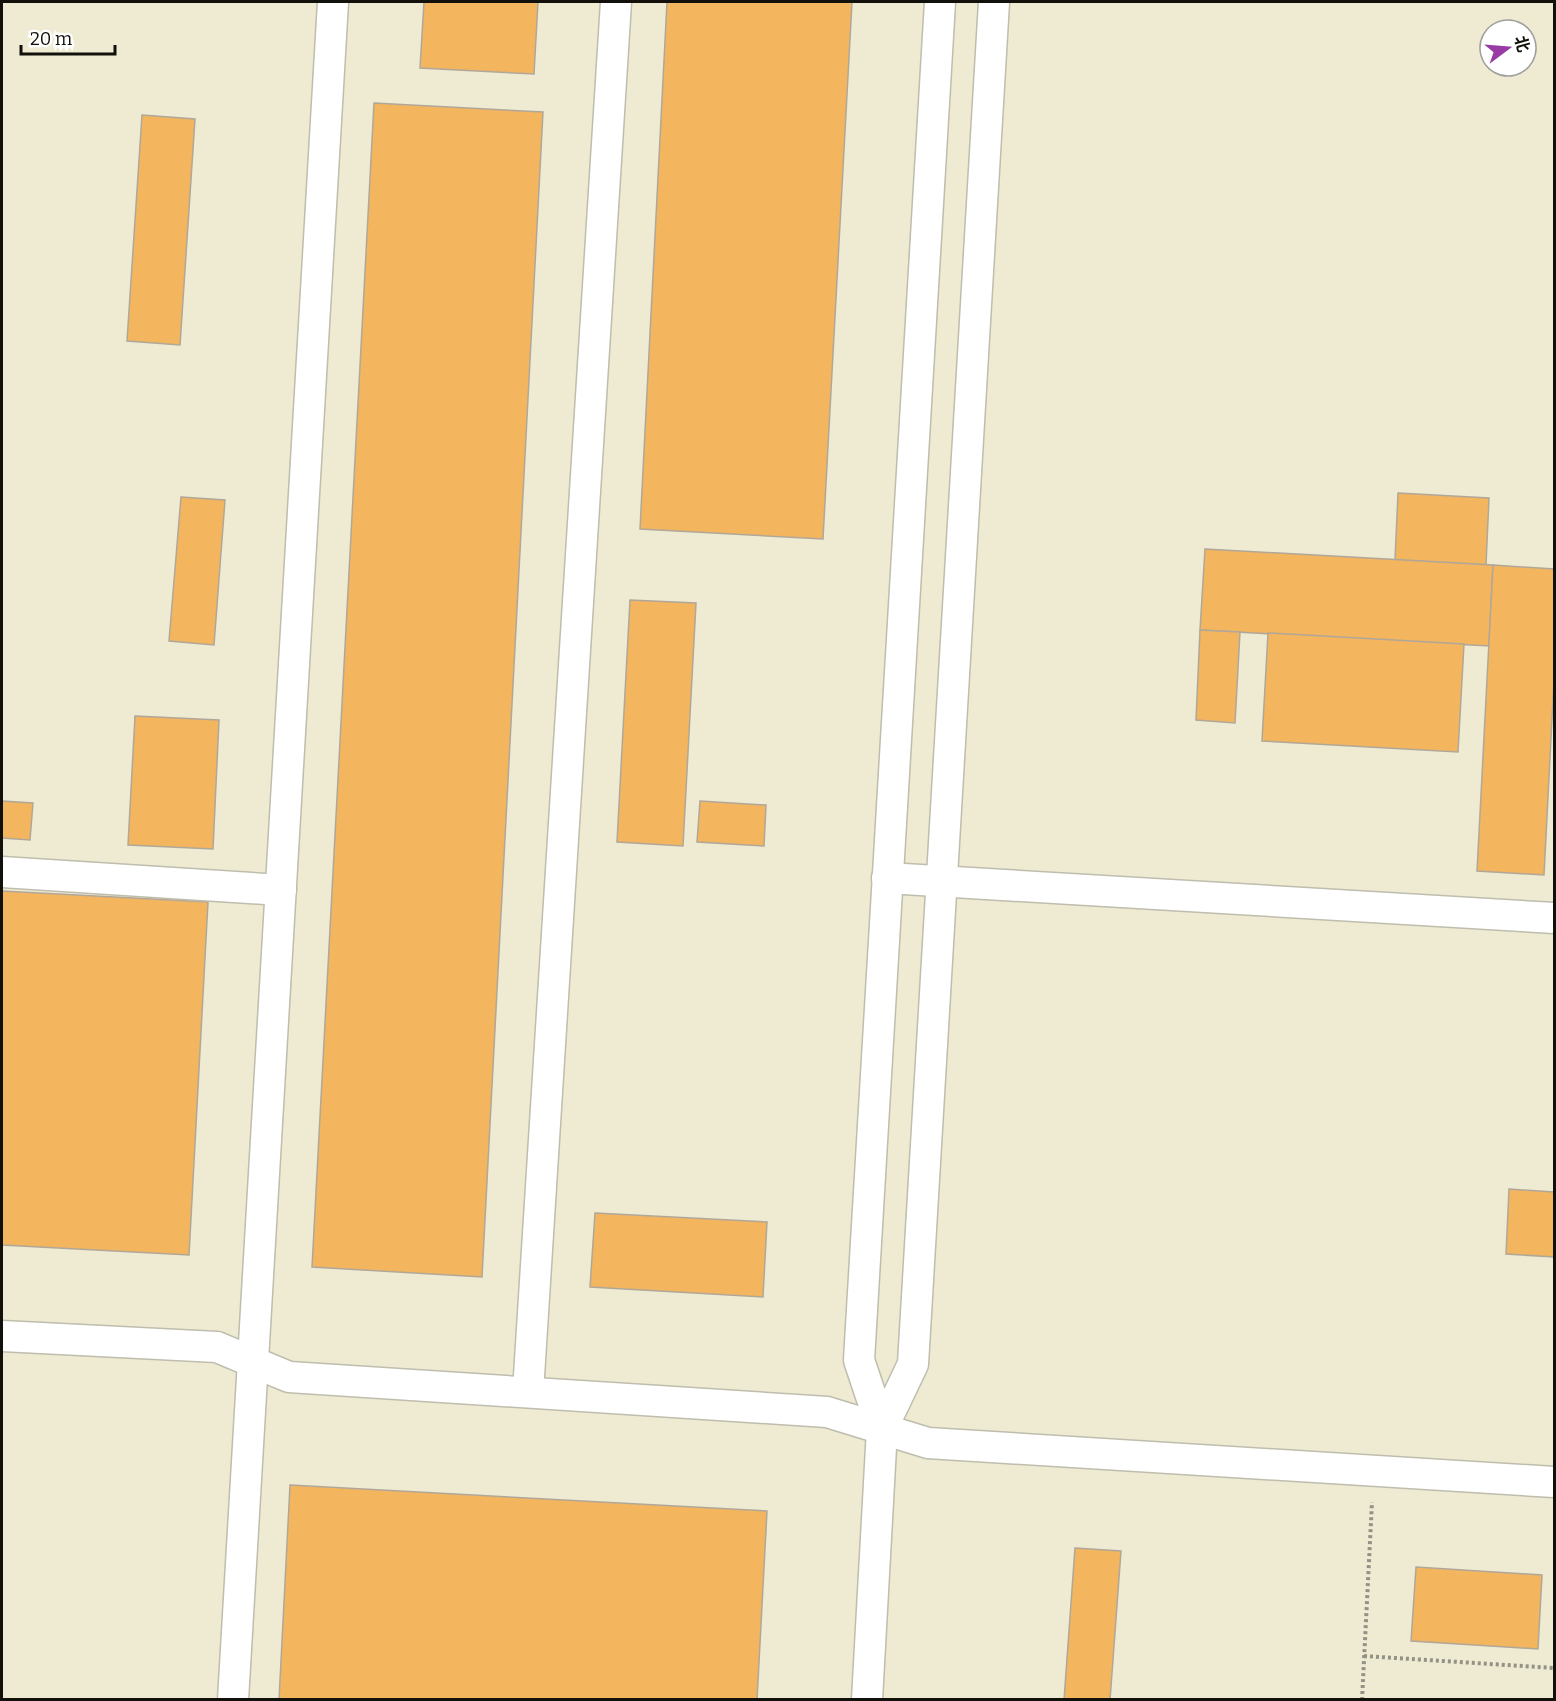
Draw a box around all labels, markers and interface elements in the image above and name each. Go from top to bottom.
scale bar [21,18,116,56]
north arrow [1478,18,1538,78]
text: 20 m [30,28,72,50]
text: 北 [1511,34,1533,54]

